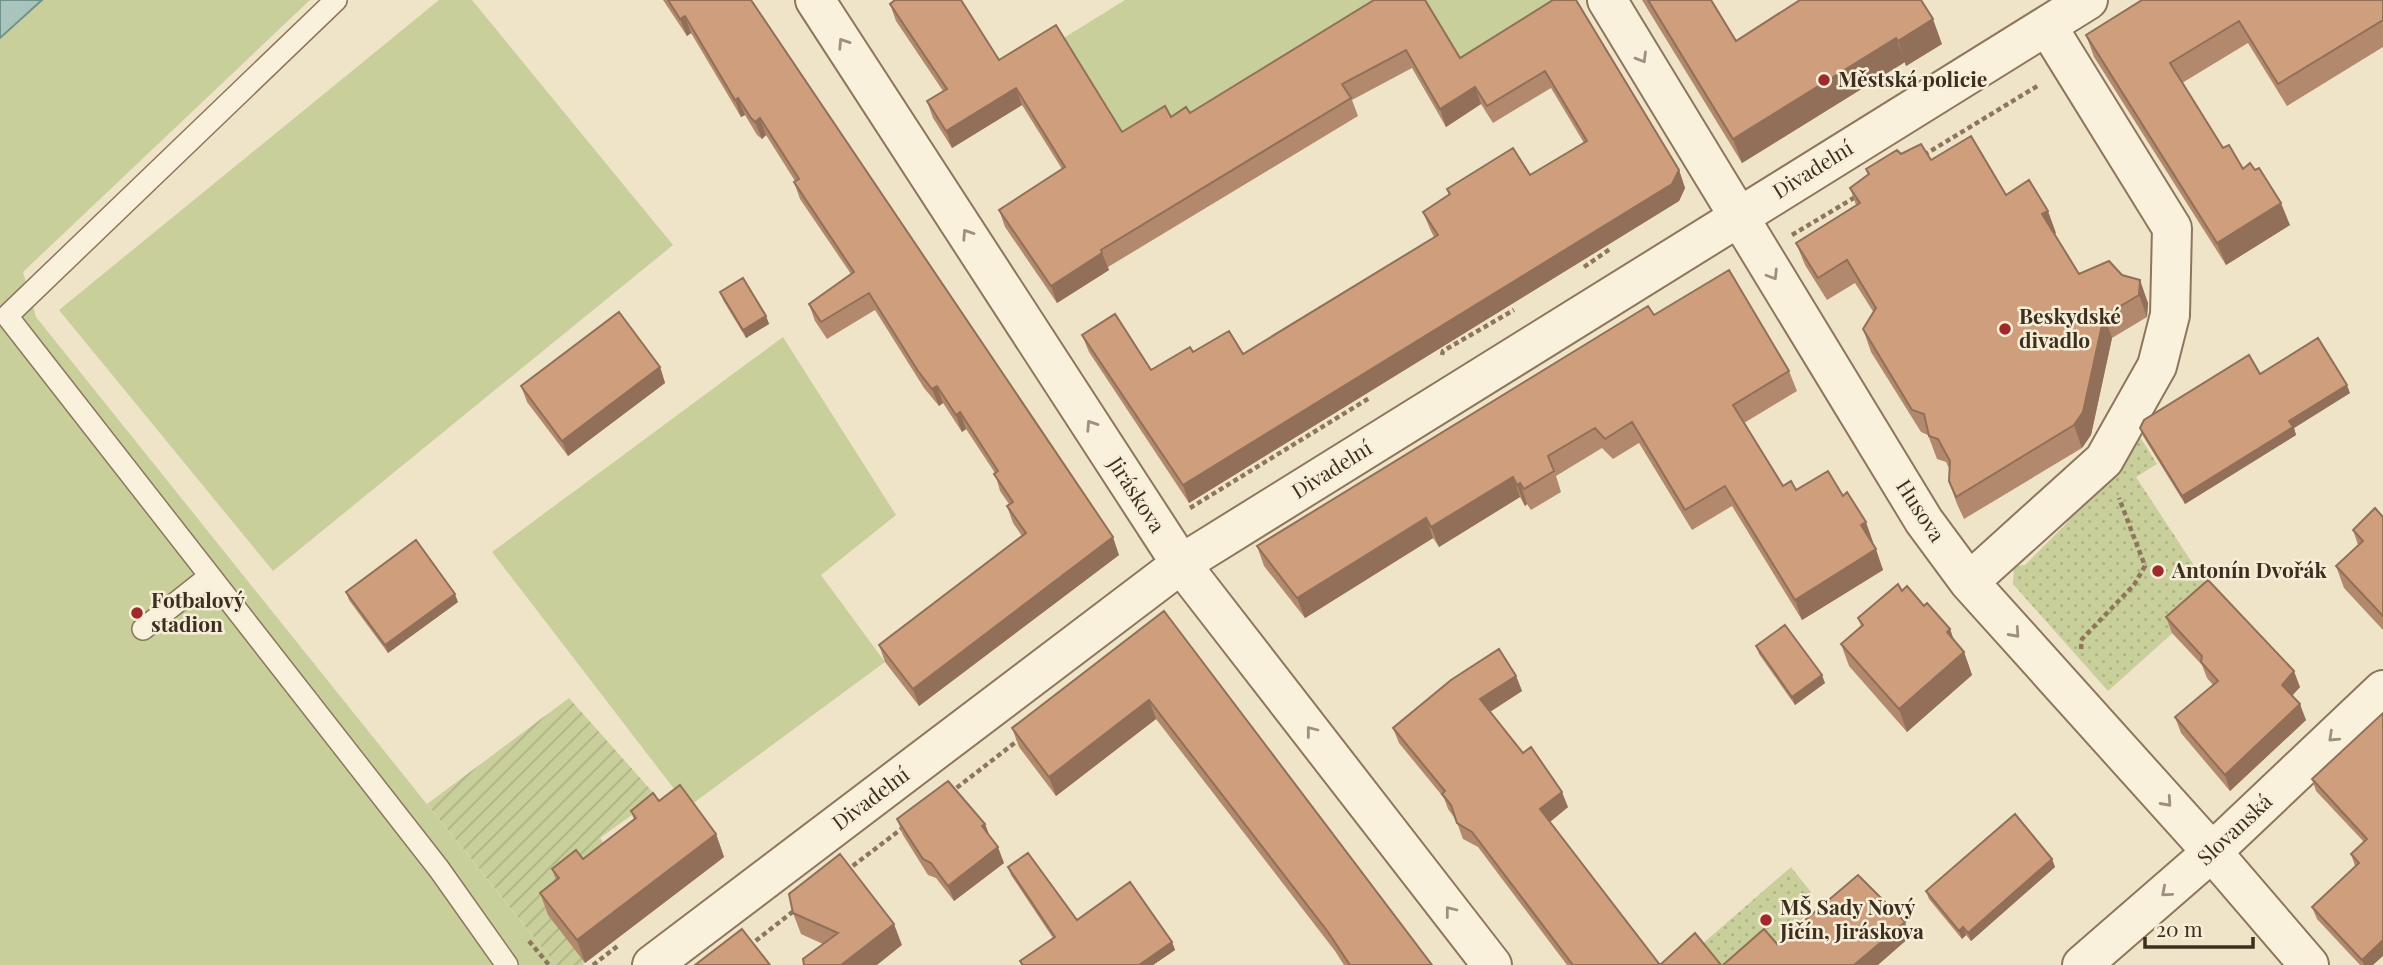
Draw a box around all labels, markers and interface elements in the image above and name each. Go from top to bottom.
one-way arrow [839,38,851,51]
one-way arrow [1634,51,1647,64]
place label: Městská policie [1838,64,1987,92]
marker: Městská policie [1816,72,1832,88]
street label: Divadelní [1767,133,1857,204]
one-way arrow [962,229,975,242]
one-way arrow [1765,267,1778,280]
place label: Beskydské divadlo [2019,301,2121,353]
marker: Beskydské divadlo [1997,321,2013,337]
one-way arrow [1086,419,1099,432]
street label: Divadelní [1286,433,1376,504]
street label: Jiráskova [1102,450,1173,538]
street label: Husova [1891,473,1953,547]
place label: Antonín Dvořák [2171,555,2327,583]
marker: Antonín Dvořák [2150,563,2166,579]
place label: Fotbalový stadion [151,585,245,637]
marker: Fotbalový stadion [129,605,145,621]
one-way arrow [2007,625,2019,638]
one-way arrow [1306,726,1319,739]
one-way arrow [2328,729,2341,742]
street label: Divadelní [826,759,914,836]
street label: Slovanská [2190,786,2278,870]
one-way arrow [2159,794,2172,807]
one-way arrow [2162,884,2175,896]
place label: MŠ Sady Nový Jičín, Jiráskova [1779,892,1924,944]
one-way arrow [1445,906,1458,919]
scale bar [2145,906,2254,950]
marker: MŠ Sady Nový Jičín, Jiráskova [1758,912,1774,928]
text: 20 m [2156,914,2203,942]

